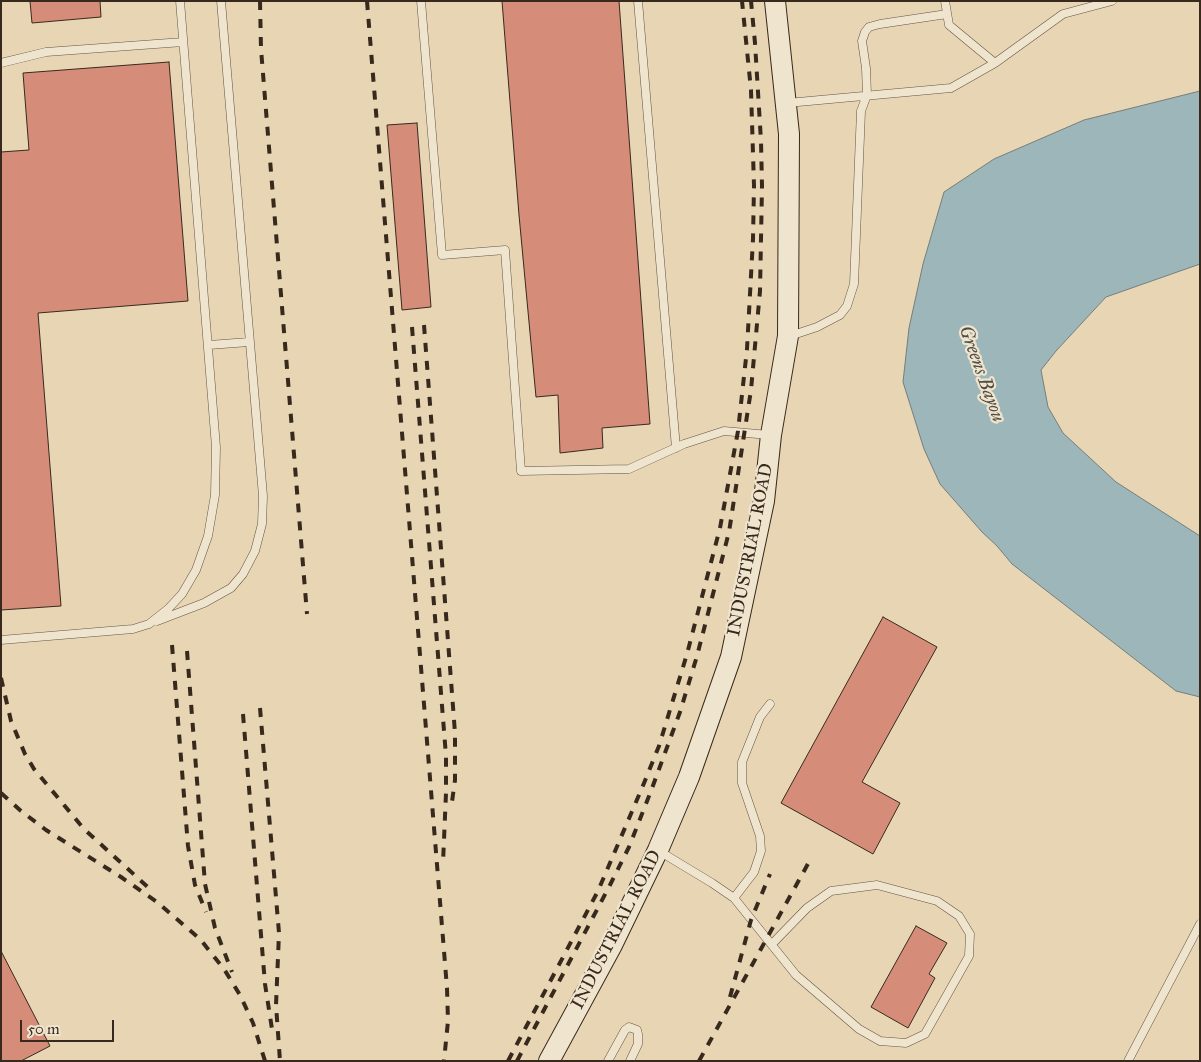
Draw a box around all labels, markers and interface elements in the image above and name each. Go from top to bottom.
water label: Greens Bayou [953,323,1009,425]
street label: INDUSTRIAL ROAD [724,462,778,638]
street label: INDUSTRIAL ROAD [568,847,666,1013]
scale bar [22,1010,116,1042]
text: 50 m [28,1020,60,1038]

